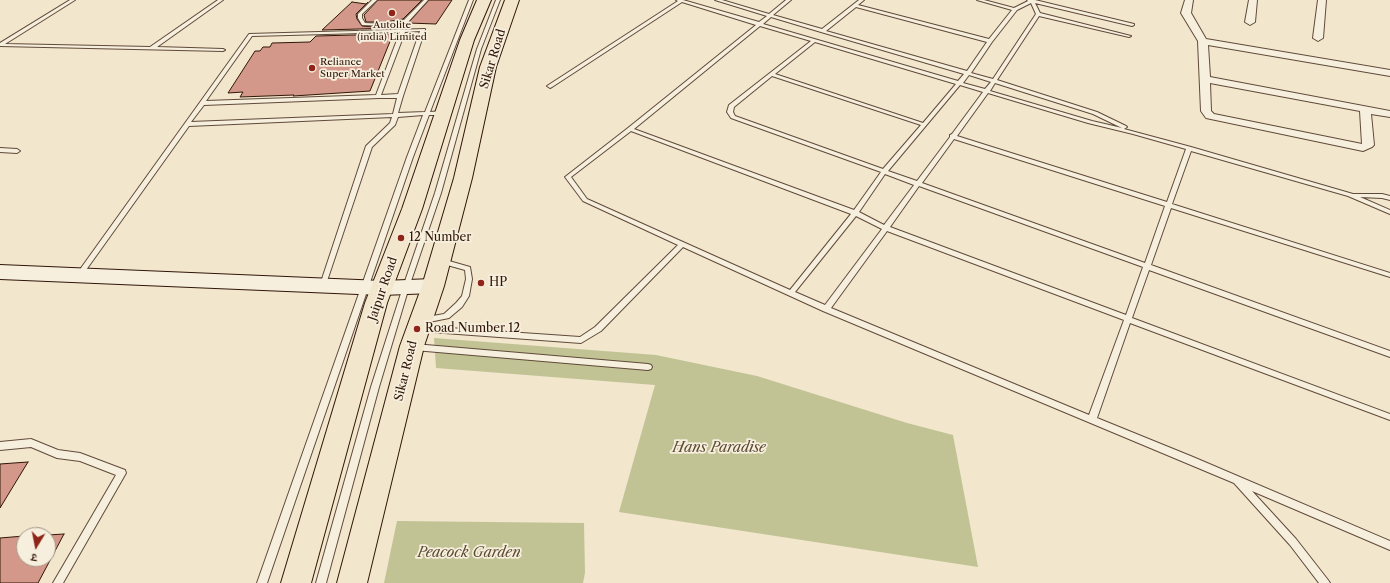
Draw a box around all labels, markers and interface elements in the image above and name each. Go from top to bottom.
marker: Autolite (india) Limited [387,8,397,18]
place label: Autolite (india) Limited [357,19,427,42]
street label: Sikar Road [477,27,509,91]
place label: Reliance Super Market [320,56,385,80]
marker: Reliance Super Market [307,63,317,73]
place label: 12 Number [409,231,471,245]
marker: 12 Number [396,233,406,243]
street label: Jaipur Road [365,255,401,323]
place label: HP [489,276,507,290]
marker: HP [476,278,486,288]
place label: Road Number 12 [425,322,520,336]
marker: Road Number 12 [412,324,422,334]
street label: Sikar Road [392,339,420,403]
park label: Hans Paradise [672,440,766,456]
north arrow [16,527,56,567]
park label: Peacock Garden [417,545,521,561]
text: उ [30,550,38,565]

